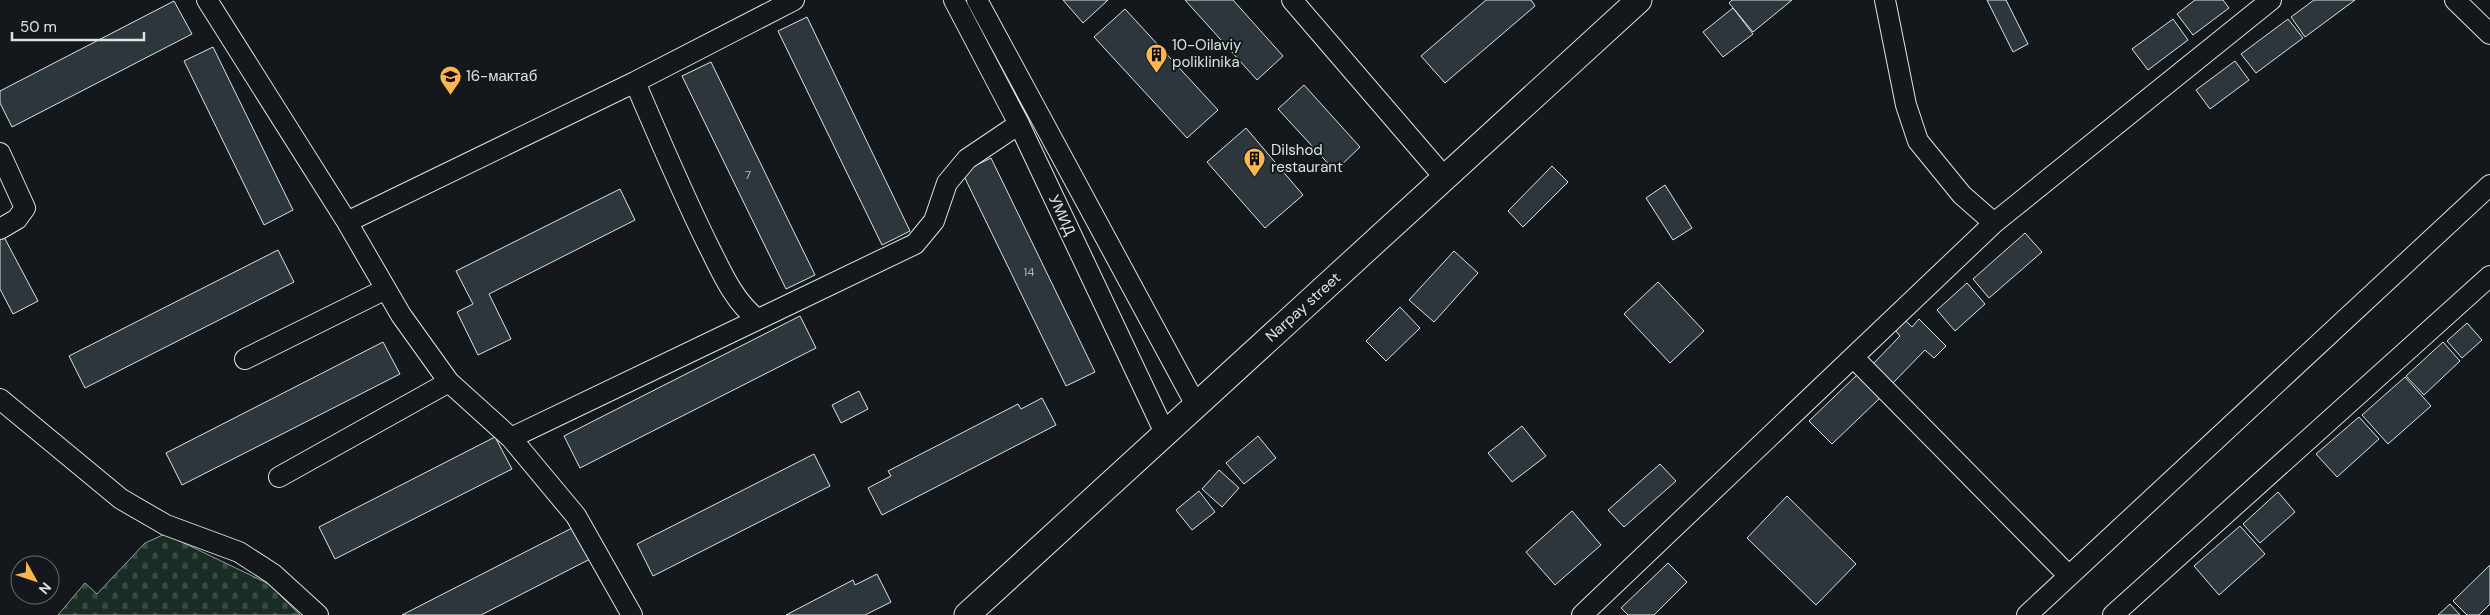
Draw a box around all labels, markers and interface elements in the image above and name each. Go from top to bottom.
scale bar [12,10,145,42]
text: 50 m [20,17,57,37]
place label: 10-Oilaviy poliklinika [1172,35,1242,72]
building icon: 10-Oilaviy poliklinika [1144,42,1168,73]
school or university icon: 16-мактаб [438,64,462,95]
place label: 16-мактаб [466,66,537,86]
place label: Dilshod restaurant [1271,140,1343,177]
building icon: Dilshod restaurant [1243,147,1267,178]
house number: 7 [745,167,751,183]
street label: УМИД [1044,191,1080,239]
house number: 14 [1023,264,1035,280]
street label: Narpay street [1261,268,1345,346]
north arrow [10,555,60,605]
text: N [35,579,55,598]

